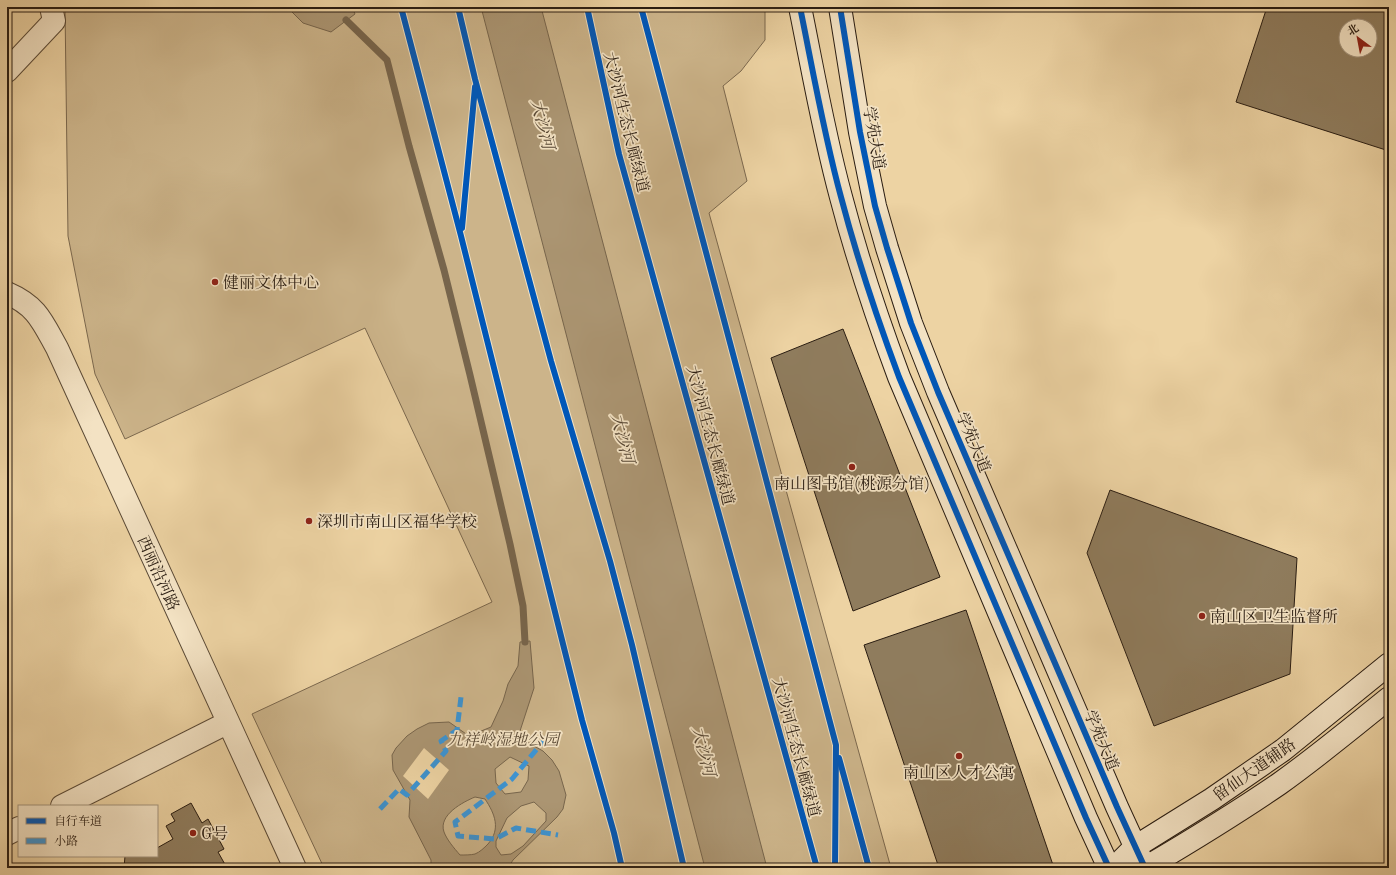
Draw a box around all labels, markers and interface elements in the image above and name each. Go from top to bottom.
north arrow [1338,18,1378,58]
text: 北 [1345,22,1361,38]
street label: 大沙河生态长廊绿道 [600,50,652,194]
water label: 大沙河 [527,97,559,154]
street label: 学苑大道 [860,105,888,171]
place label: 健丽文体中心 [223,274,319,292]
marker: 健丽文体中心 [210,277,220,287]
street label: 大沙河生态长廊绿道 [683,363,737,507]
street label: 学苑大道 [952,409,994,475]
water label: 大沙河 [607,411,639,468]
marker: 南山图书馆(桃源分馆) [847,462,857,472]
place label: 南山图书馆(桃源分馆) [774,475,930,493]
place label: 深圳市南山区福华学校 [317,513,477,531]
marker: 深圳市南山区福华学校 [304,516,314,526]
street label: 西丽沿河路 [134,533,183,614]
place label: 南山区卫生监督所 [1210,608,1338,626]
marker: 南山区卫生监督所 [1197,611,1207,621]
street label: 大沙河生态长廊绿道 [769,675,823,819]
street label: 学苑大道 [1080,707,1122,773]
water label: 大沙河 [688,724,720,781]
park label: 九祥岭湿地公园 [447,731,562,749]
street label: 留仙大道辅路 [1210,735,1299,805]
marker: 南山区人才公寓 [954,751,964,761]
place label: 南山区人才公寓 [903,764,1015,782]
legend [18,805,158,857]
text: 自行车道 [54,814,102,828]
place label: G号 [201,825,229,843]
marker: G号 [188,828,198,838]
text: 小路 [54,834,78,848]

